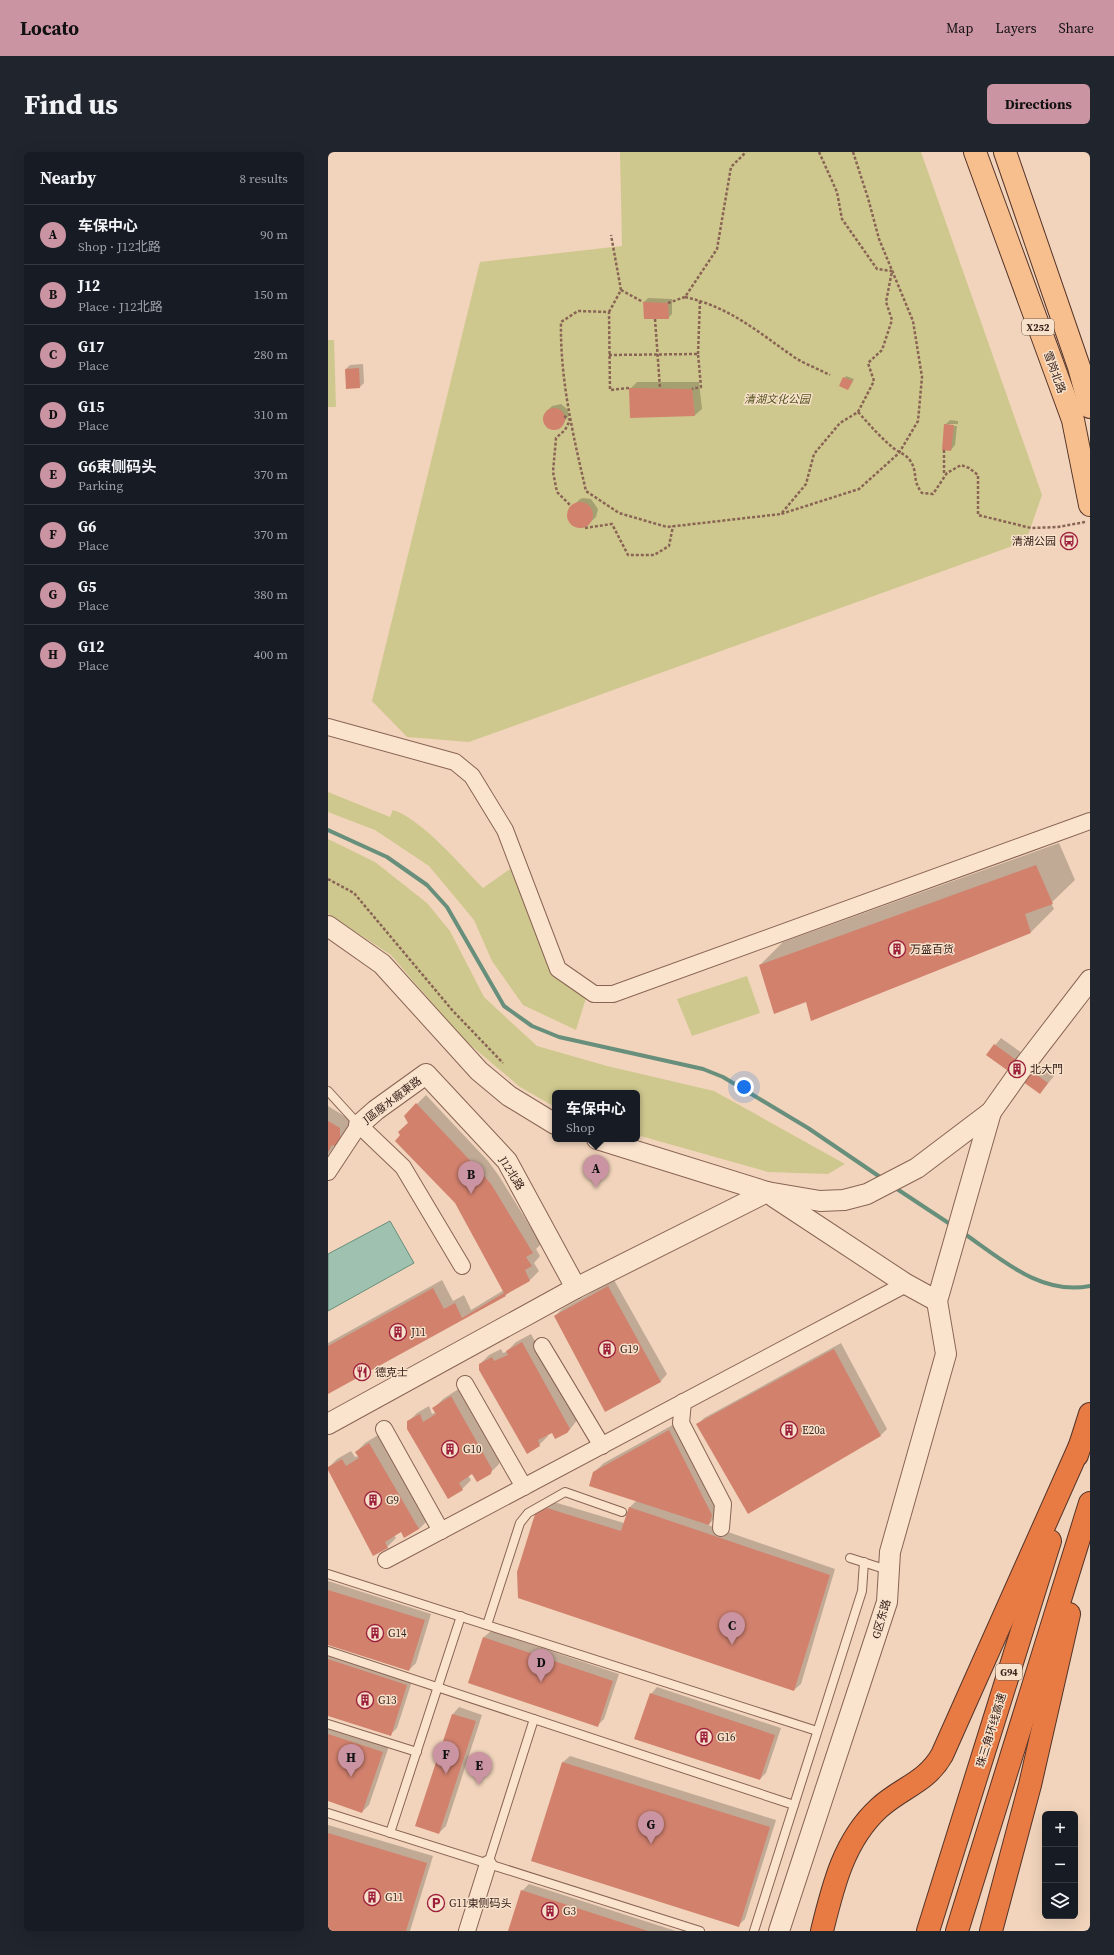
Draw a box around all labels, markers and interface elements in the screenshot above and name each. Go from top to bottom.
text: Locato [20,15,79,41]
text: Map [946,18,973,38]
text: Layers [995,18,1037,38]
text: Share [1059,18,1094,38]
button: Directions [987,84,1090,124]
text: Find us [24,85,118,123]
text: Nearby [40,166,96,190]
text: 8 results [240,170,288,187]
text: 车保中心 [78,215,138,236]
text: A [49,226,57,243]
text: 90 m [260,226,288,243]
text: Shop · J12北路 [78,238,161,255]
text: J12 [78,275,100,296]
text: B [49,286,57,303]
text: 150 m [254,286,288,303]
text: Place · J12北路 [78,298,163,315]
road number: X252 [1022,319,1054,335]
text: G17 [78,336,104,357]
text: C [49,346,57,363]
text: 280 m [254,346,288,363]
street label: 雪岗北路 [1040,349,1069,395]
text: Place [78,357,109,374]
park label: 清湖文化公园 [744,392,812,407]
text: G15 [78,396,104,417]
text: D [48,406,58,423]
text: 310 m [254,406,288,423]
text: Place [78,417,109,434]
text: G6東侧码头 [78,456,156,477]
text: E [49,466,57,483]
text: 370 m [254,466,288,483]
text: Parking [78,477,123,494]
text: G6 [78,516,96,537]
text: F [49,526,57,543]
text: 370 m [254,526,288,543]
bus stop icon: 清湖公园 [1059,531,1079,551]
place label: 清湖公园 [1012,534,1056,549]
text: Place [78,537,109,554]
text: G5 [78,576,96,597]
text: G [49,586,57,603]
text: 380 m [254,586,288,603]
text: Place [78,597,109,614]
text: G12 [78,636,104,657]
text: H [48,646,58,663]
text: 400 m [254,646,288,663]
text: Place [78,657,109,674]
building icon: 万盛百货 [887,939,907,959]
place label: 万盛百货 [910,942,954,957]
building icon: 北大門 [1007,1059,1027,1079]
place label: 北大門 [1030,1062,1063,1077]
street label: J區廢水廠東路 [359,1073,425,1128]
your location [734,1077,754,1097]
popup [552,1090,640,1142]
text: 车保中心 [566,1098,626,1119]
text: Shop [566,1119,595,1136]
street label: J12北路 [495,1153,528,1193]
pin: A [583,1155,609,1188]
pin: B [458,1161,484,1194]
building icon: J11 [388,1322,408,1342]
place label: J11 [410,1325,426,1340]
building icon: G19 [597,1339,617,1359]
place label: G19 [620,1342,639,1357]
restaurant icon: 德克士 [352,1362,372,1382]
place label: 德克士 [375,1365,408,1380]
building icon: E20a [779,1420,799,1440]
place label: E20a [802,1423,826,1438]
building icon: G10 [440,1439,460,1459]
place label: G10 [463,1442,482,1457]
building icon: G9 [363,1490,383,1510]
place label: G9 [386,1493,399,1508]
street label: G区东路 [869,1598,894,1641]
pin: C [719,1612,745,1645]
building icon: G14 [365,1623,385,1643]
place label: G14 [388,1626,407,1641]
pin: D [528,1649,554,1682]
road number: G94 [996,1664,1022,1680]
building icon: G13 [355,1690,375,1710]
street label: 珠三角环线高速 [973,1691,1010,1769]
place label: G13 [378,1693,397,1708]
building icon: G16 [694,1727,714,1747]
place label: G16 [717,1730,736,1745]
pin: F [433,1741,459,1774]
pin: H [338,1744,364,1777]
pin: E [466,1752,492,1785]
pin: G [638,1811,664,1844]
map controls [1042,1811,1078,1919]
button: + [1042,1811,1078,1847]
button: − [1042,1847,1078,1883]
button: layers [1042,1883,1078,1919]
building icon: G11 [362,1887,382,1907]
place label: G11 [385,1890,404,1905]
parking icon: G11東侧码头 [426,1893,446,1913]
place label: G11東侧码头 [449,1896,512,1911]
building icon: G3 [540,1901,560,1921]
place label: G3 [563,1904,577,1919]

